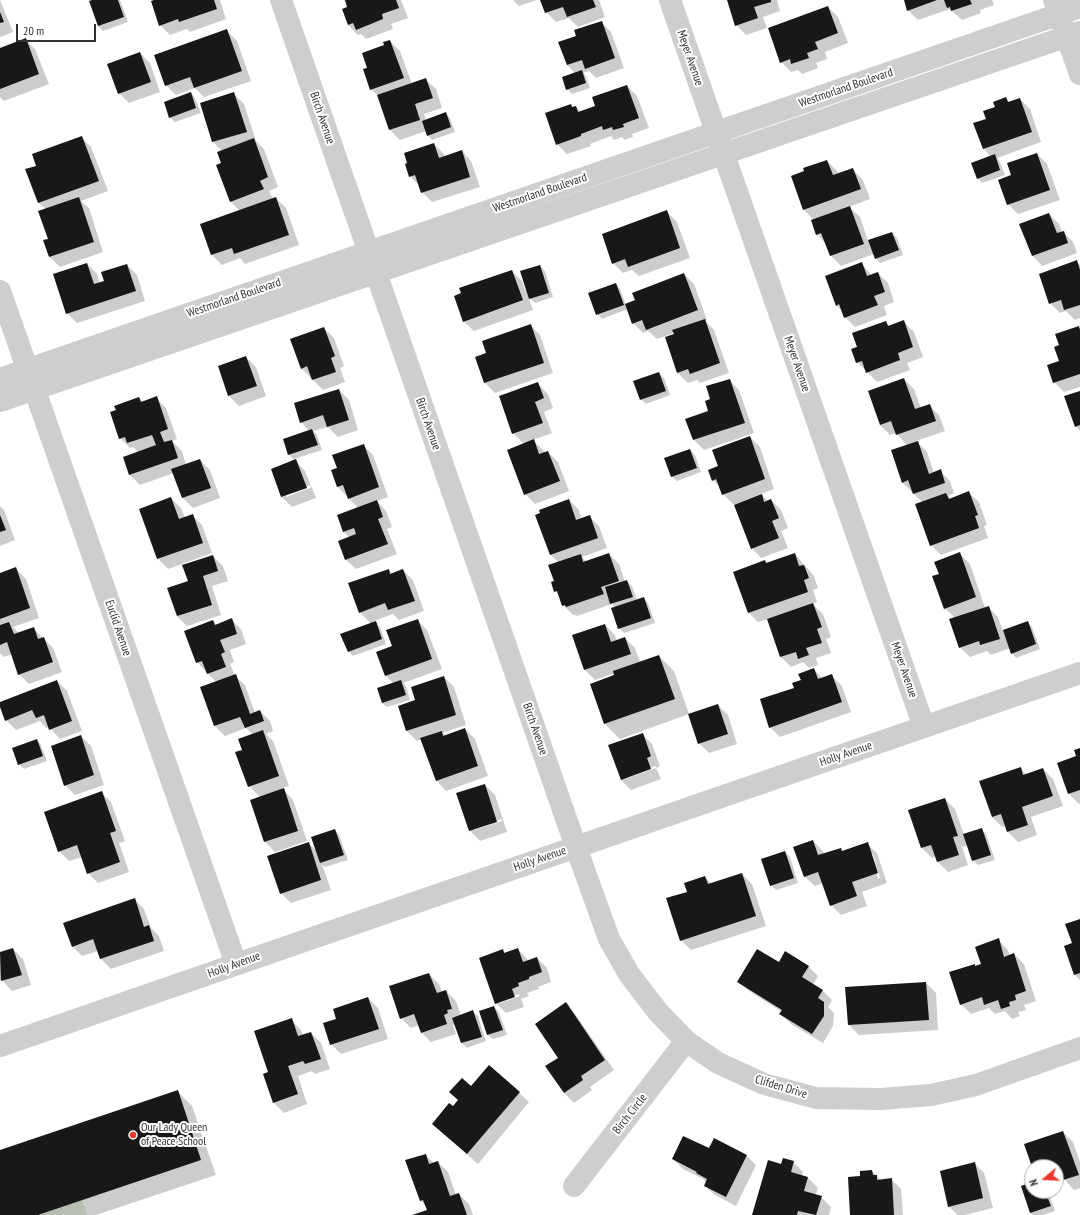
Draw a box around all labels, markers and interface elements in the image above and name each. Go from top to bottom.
scale bar [18,16,98,42]
text: 20 m [23,23,44,38]
street label: Meyer Avenue [674,28,706,88]
street label: Westmorland Boulevard [797,65,895,111]
street label: Birch Avenue [306,90,338,146]
street label: Westmorland Boulevard [491,170,589,216]
street label: Westmorland Boulevard [185,275,283,321]
street label: Meyer Avenue [781,334,813,394]
street label: Birch Avenue [412,396,444,452]
street label: Euclid Avenue [102,598,134,658]
street label: Meyer Avenue [888,640,920,700]
street label: Birch Avenue [519,701,551,757]
street label: Holly Avenue [818,738,874,770]
street label: Holly Avenue [512,843,568,875]
street label: Holly Avenue [206,949,262,981]
street label: Clifden Drive [753,1072,809,1102]
street label: Birch Circle [610,1091,650,1137]
place label: Our Lady Queen of Peace School [141,1121,207,1149]
marker: Our Lady Queen of Peace School [128,1130,138,1140]
north arrow [1024,1159,1064,1199]
text: N [1026,1177,1041,1188]

